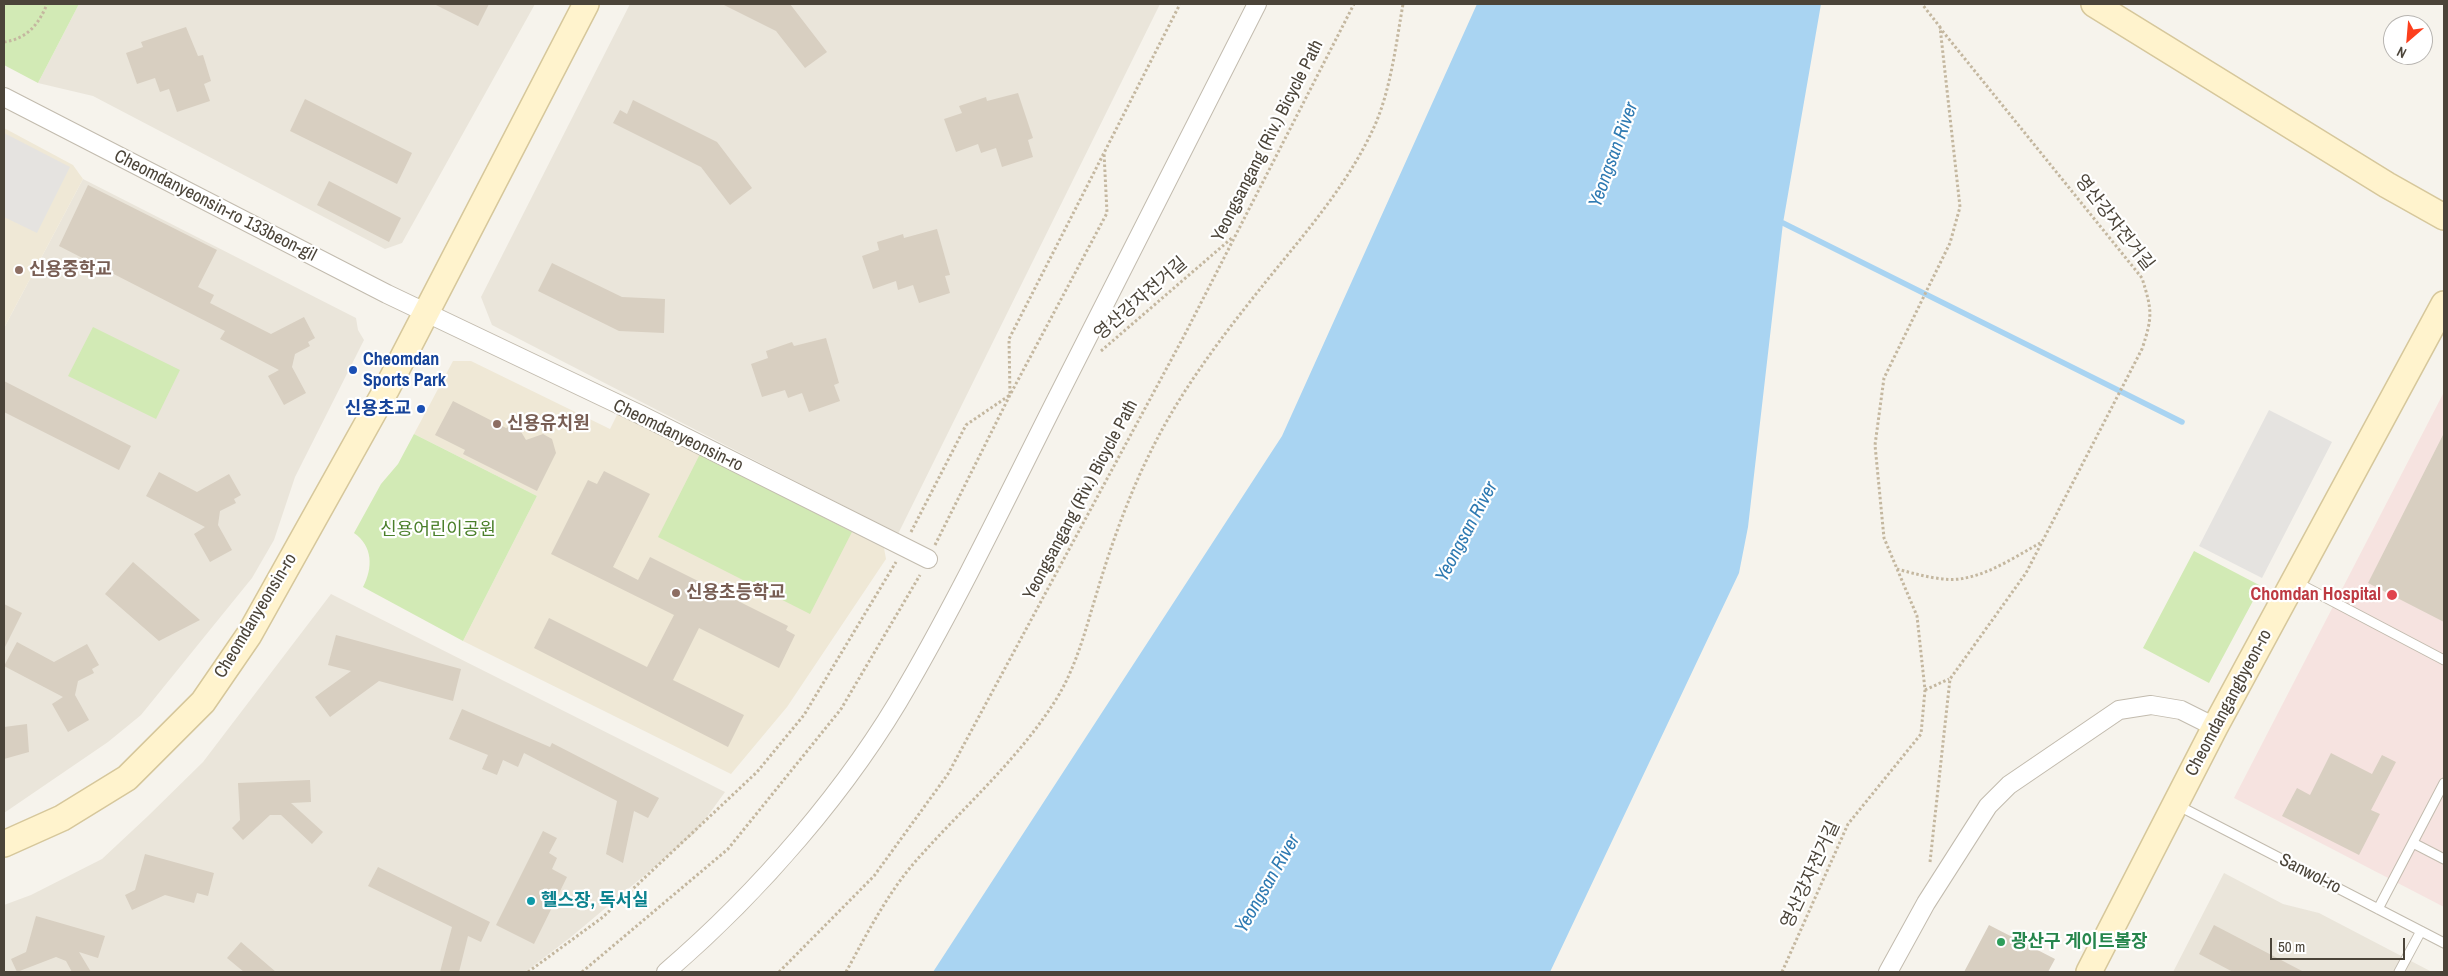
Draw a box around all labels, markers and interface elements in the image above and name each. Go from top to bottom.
north arrow [2383,15,2433,65]
street label: Yeongsangang (Riv.) Bicycle Path [1208,37,1328,245]
text: N [2394,43,2409,62]
water label: Yeongsan River [1584,99,1644,211]
street label: Cheomdanyeonsin-ro 133beon-gil [110,146,320,266]
street label: 영산강자전거길 [2070,171,2158,275]
street label: 영산강자전거길 [1090,253,1192,345]
place label: 신용중학교 [29,259,112,281]
marker: 신용중학교 [13,264,25,276]
place label: Cheomdan Sports Park [363,349,446,392]
marker: Cheomdan Sports Park [347,364,359,376]
street label: Cheomdanyeonsin-ro [609,395,747,477]
street label: Yeongsangang (Riv.) Bicycle Path [1019,396,1143,604]
place label: 신용초교 [345,398,411,420]
marker: 신용초교 [415,403,427,415]
place label: 신용유치원 [507,413,590,435]
marker: 신용유치원 [491,418,503,430]
water label: Yeongsan River [1431,478,1503,586]
park label: 신용어린이공원 [380,519,496,541]
street label: Cheomdanyeonsin-ro [210,550,302,682]
place label: 신용초등학교 [686,582,785,604]
place label: Chomdan Hospital [2251,584,2381,606]
marker: 신용초등학교 [670,587,682,599]
marker: Chomdan Hospital [2385,588,2399,602]
street label: Cheomdangangbyeon-ro [2181,626,2277,780]
street label: 영산강자전거길 [1777,818,1845,932]
water label: Yeongsan River [1231,831,1305,937]
street label: Sanwol-ro [2275,849,2345,899]
place label: 헬스장, 독서실 [541,890,649,912]
marker: 헬스장, 독서실 [525,895,537,907]
scale bar [2273,928,2408,960]
place label: 광산구 게이트볼장 [2011,931,2148,953]
marker: 광산구 게이트볼장 [1995,936,2007,948]
text: 50 m [2278,936,2305,957]

